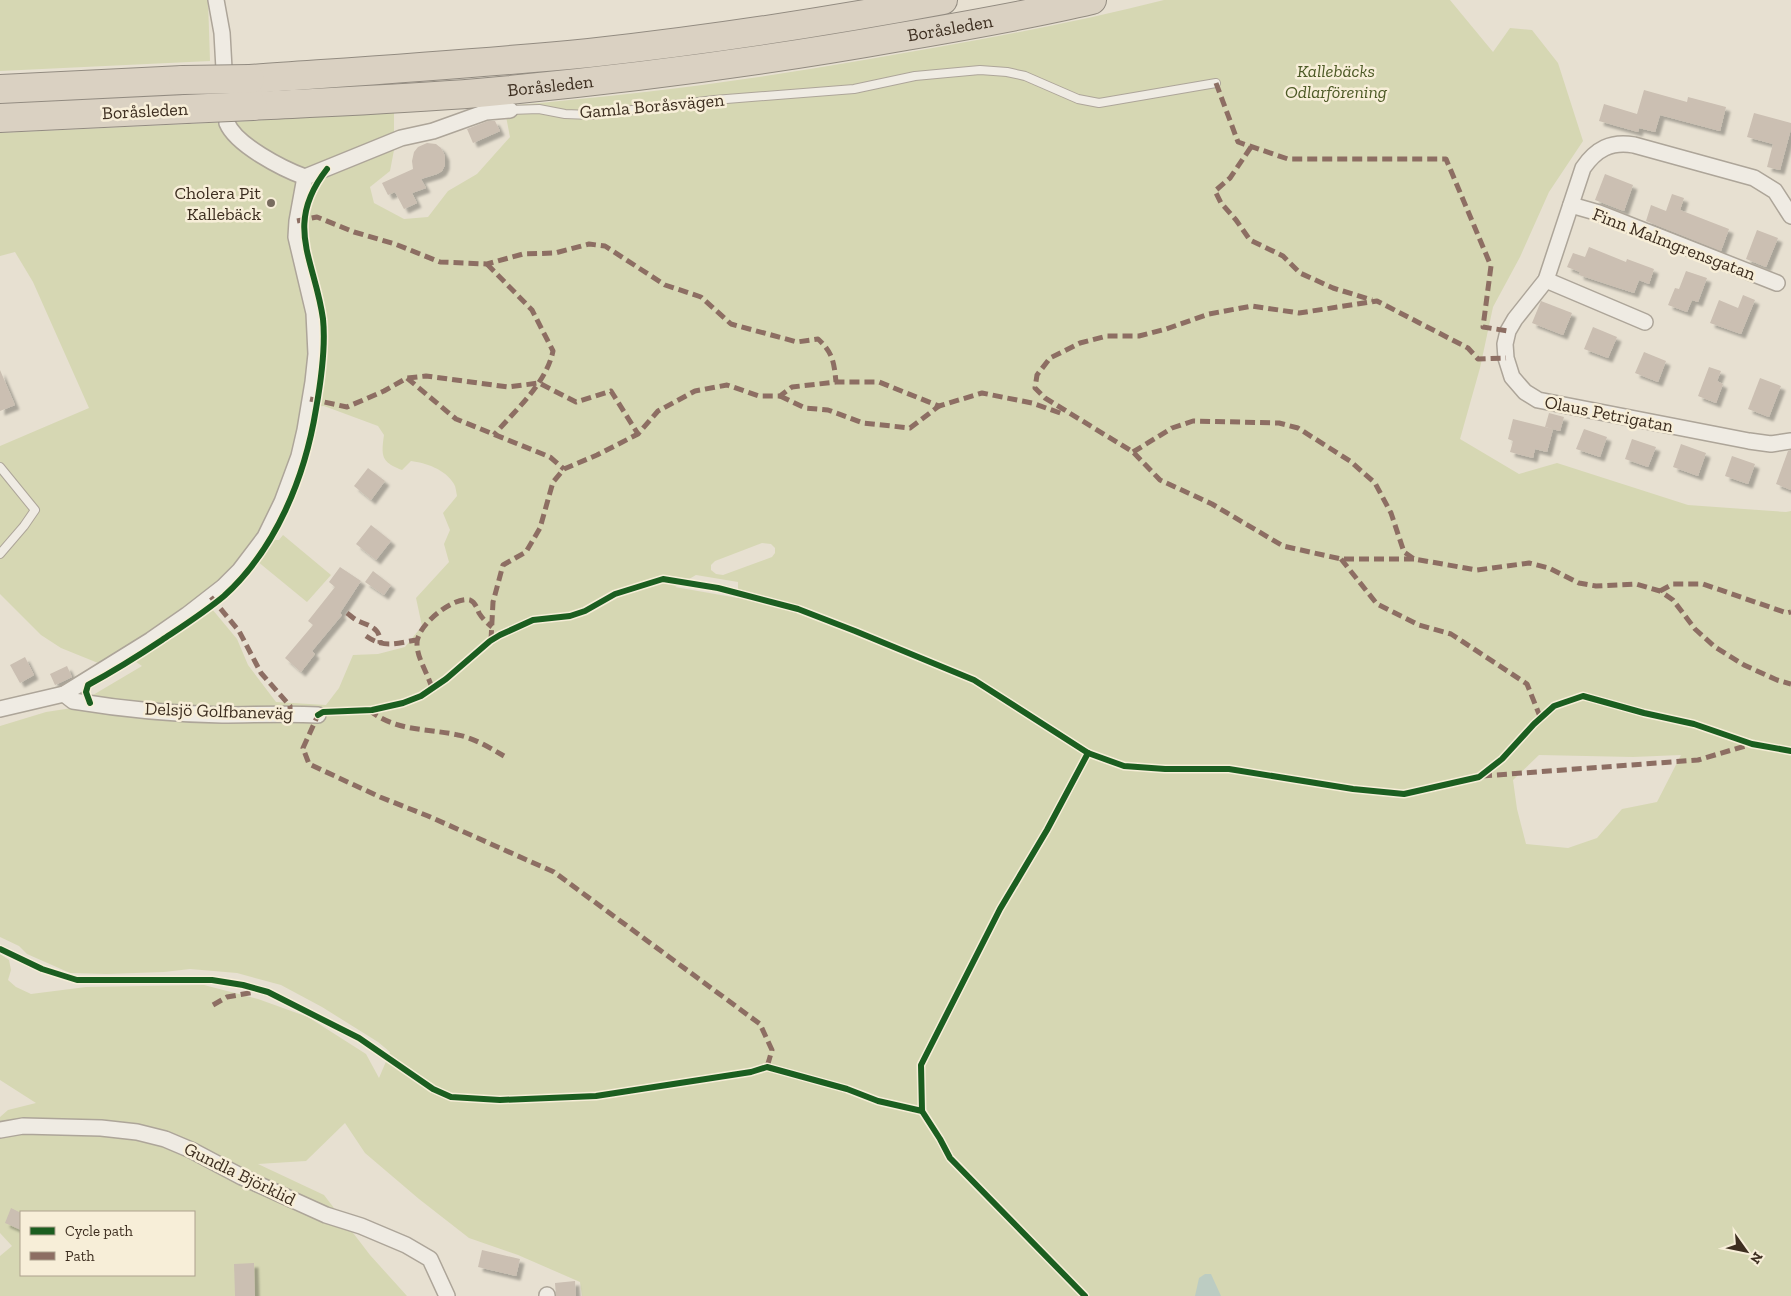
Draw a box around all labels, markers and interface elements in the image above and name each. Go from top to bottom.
street label: Boråsleden [906,10,995,47]
park label: Kallebäcks Odlarförening [1285,60,1388,103]
street label: Boråsleden [506,70,595,101]
street label: Gamla Boråsvägen [579,89,726,123]
street label: Boråsleden [101,98,189,124]
place label: Cholera Pit Kallebäck [174,182,262,225]
marker: Cholera Pit Kallebäck [265,197,277,209]
street label: Finn Malmgrensgatan [1589,203,1759,285]
street label: Olaus Petrigatan [1543,391,1676,437]
street label: Delsjö Golfbaneväg [144,697,294,725]
street label: Gundla Björklid [181,1137,300,1211]
legend [20,1211,195,1276]
text: Cycle path [65,1222,134,1240]
north arrow [1721,1226,1771,1276]
text: Path [65,1247,95,1265]
text: N [1746,1249,1767,1267]

